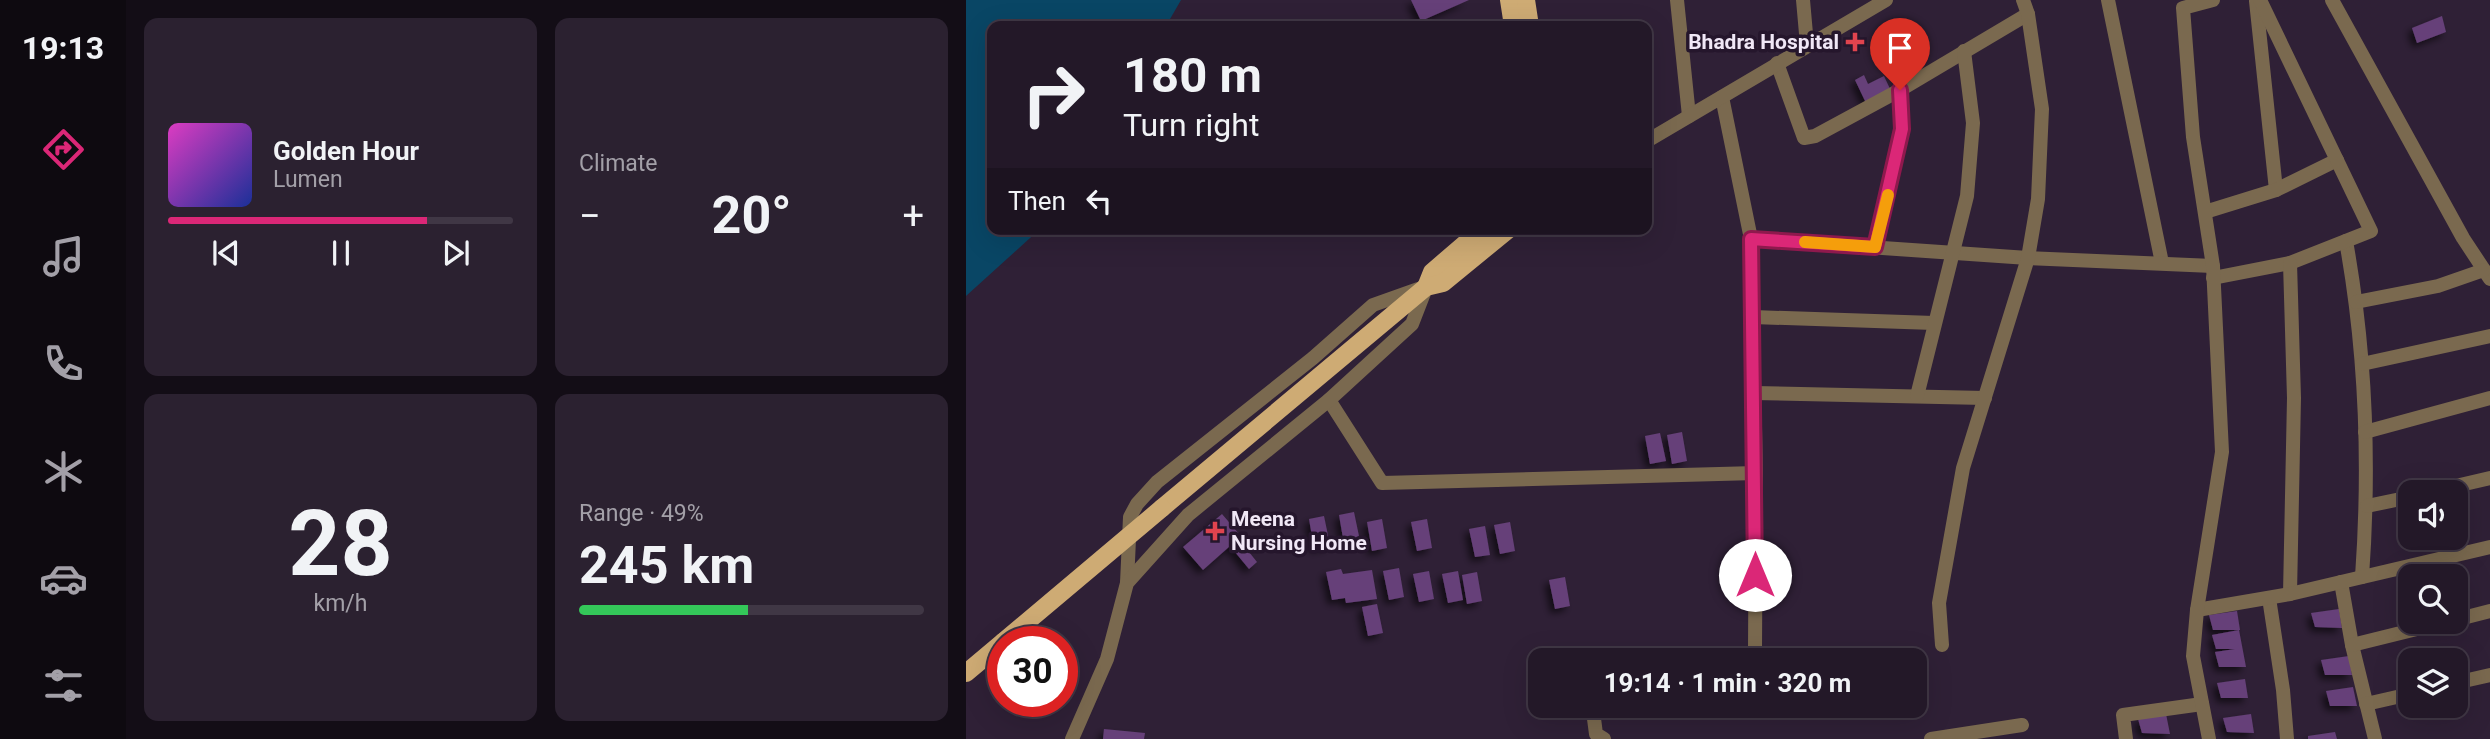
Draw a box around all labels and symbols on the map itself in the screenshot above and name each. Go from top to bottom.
pin [1870,18,1930,90]
place label: Bhadra Hospital [1688,30,1839,54]
marker: Bhadra Hospital [1845,32,1865,52]
place label: Meena Nursing Home [1231,507,1367,555]
marker: Meena Nursing Home [1205,521,1225,541]
position arrow [1718,538,1792,612]
speed limit sign: 30 [987,626,1078,717]

